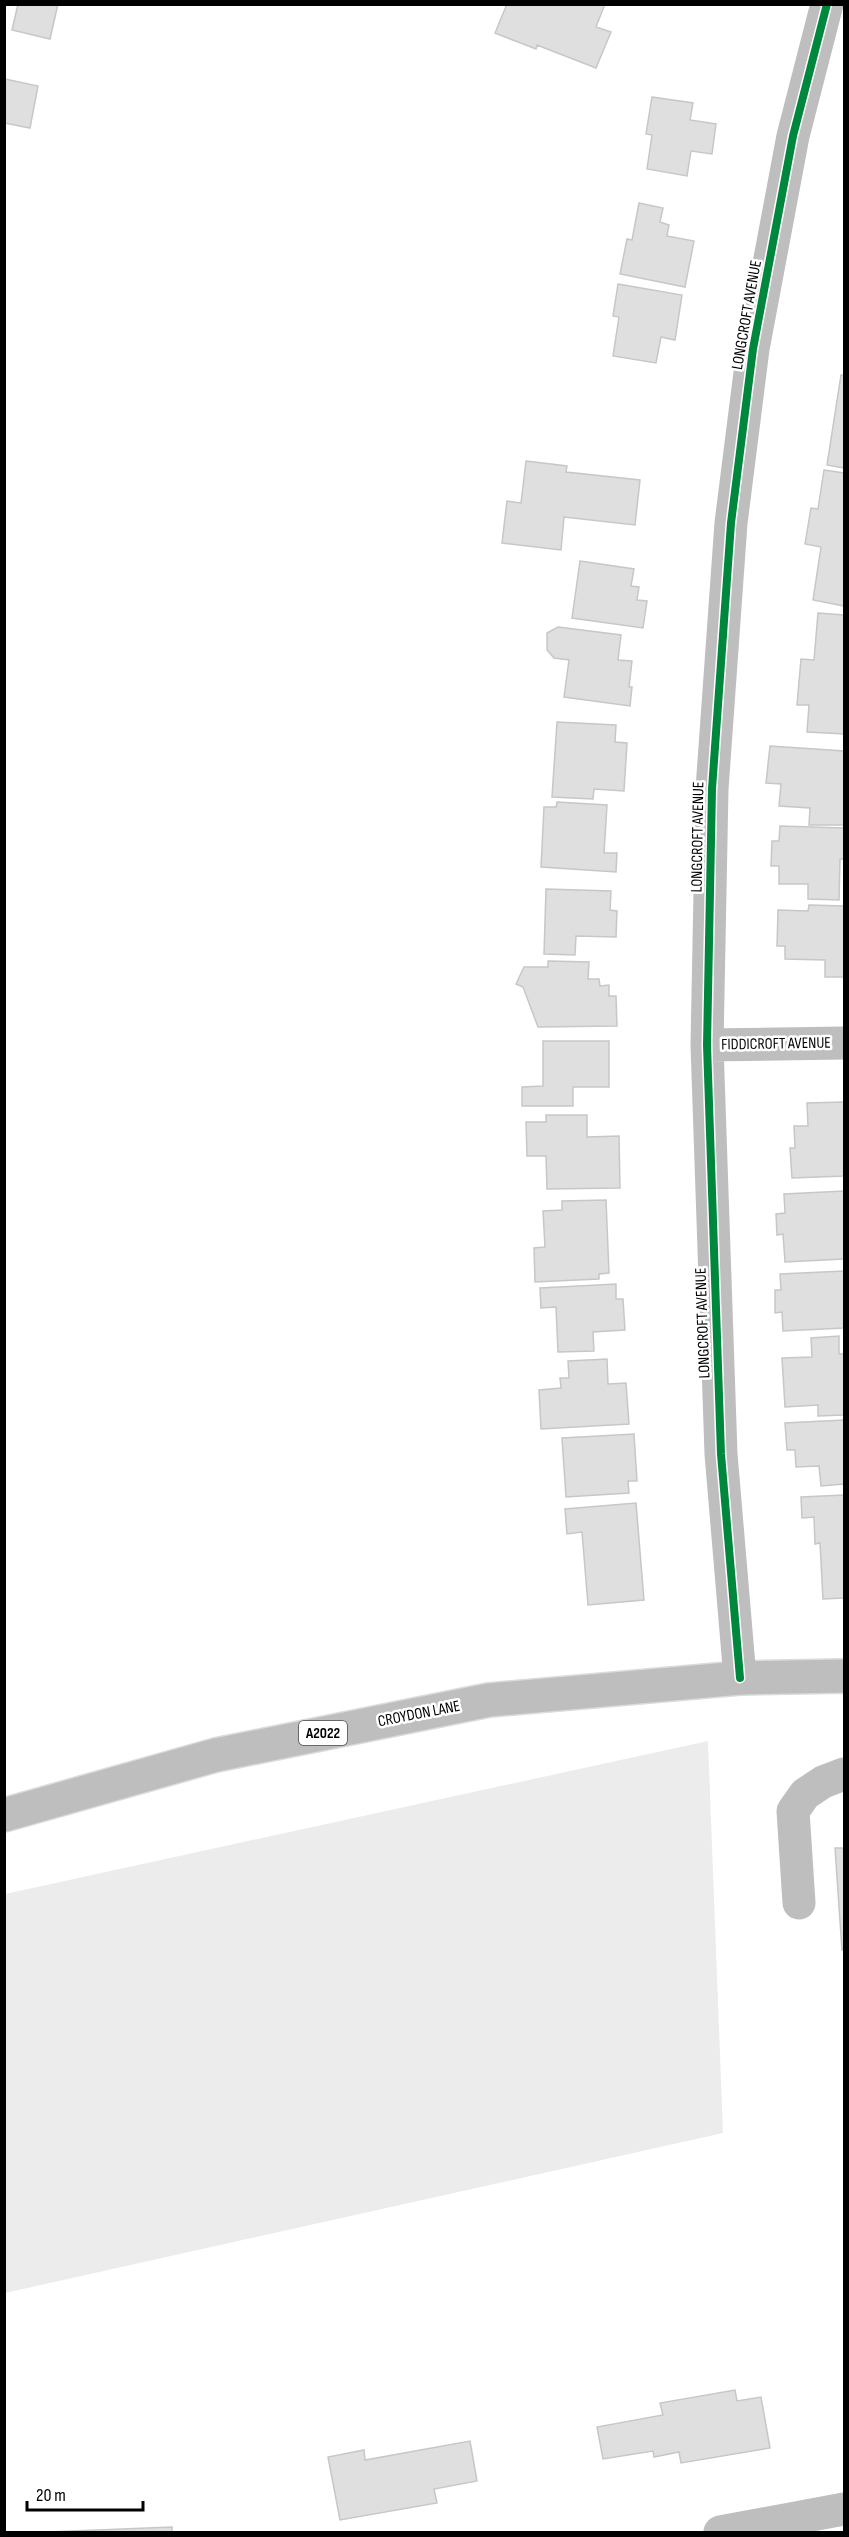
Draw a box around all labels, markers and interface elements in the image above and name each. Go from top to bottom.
street label: LONGCROFT AVENUE [728,259,766,371]
street label: LONGCROFT AVENUE [688,781,708,893]
street label: FIDDICROFT AVENUE [721,1034,831,1054]
street label: LONGCROFT AVENUE [692,1267,714,1379]
street label: CROYDON LANE [376,1697,462,1731]
road number: A2022 [299,1721,347,1745]
scale bar [27,2474,142,2512]
text: 20 m [36,2485,66,2506]

